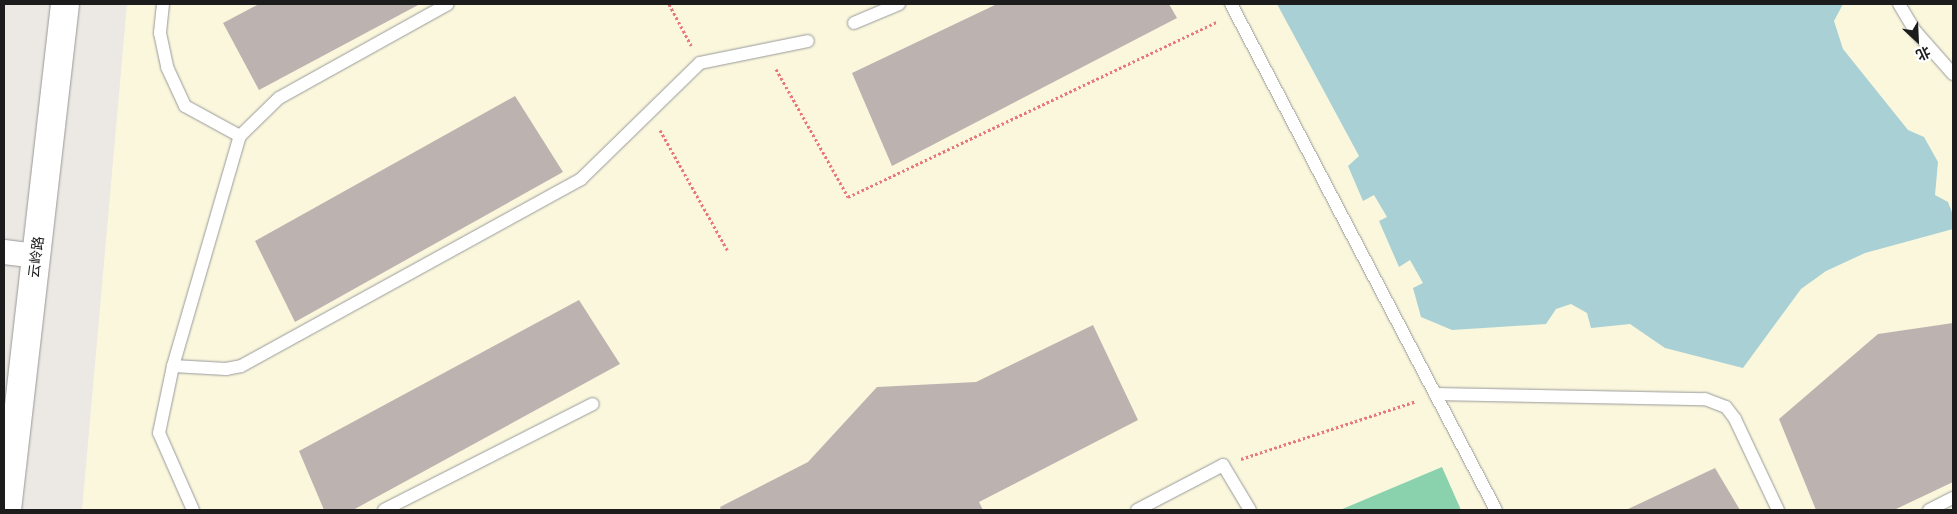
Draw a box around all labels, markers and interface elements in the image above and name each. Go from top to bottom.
north arrow [1892,15,1942,65]
text: 北 [1914,43,1933,65]
street label: 云岭路 [25,235,47,279]

